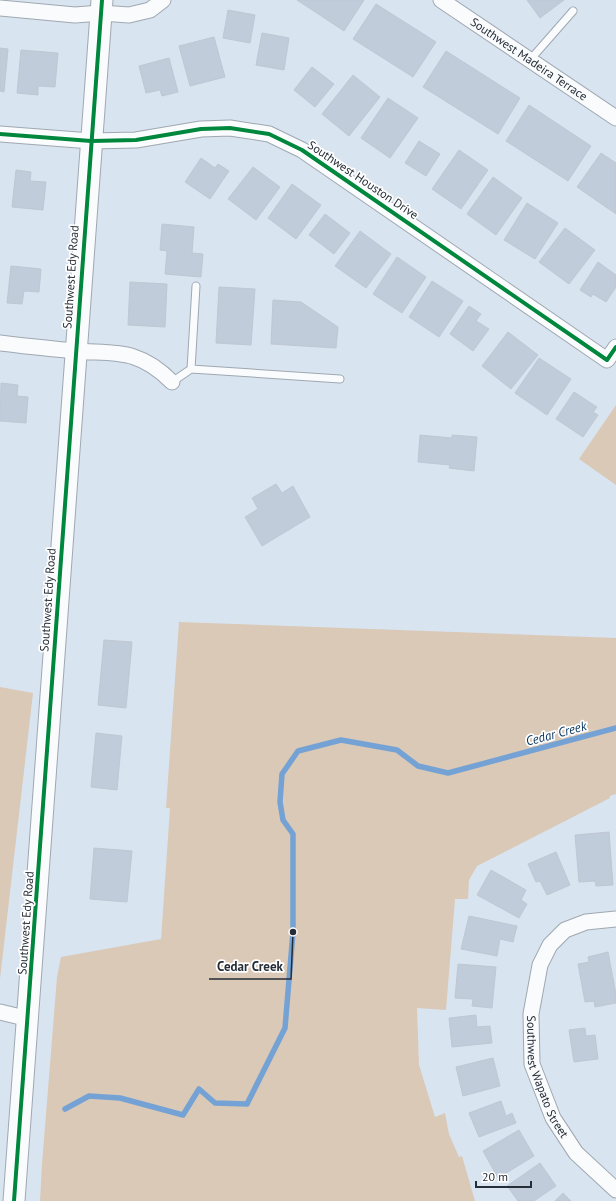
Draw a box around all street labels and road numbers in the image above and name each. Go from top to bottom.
street label: Southwest Madeira Terrace [468,14,591,104]
street label: Southwest Houston Drive [305,137,421,222]
street label: Southwest Edy Road [59,225,82,329]
street label: Southwest Edy Road [36,548,59,652]
street label: Southwest Edy Road [14,871,37,975]
street label: Southwest Wapato Street [524,1015,572,1141]

